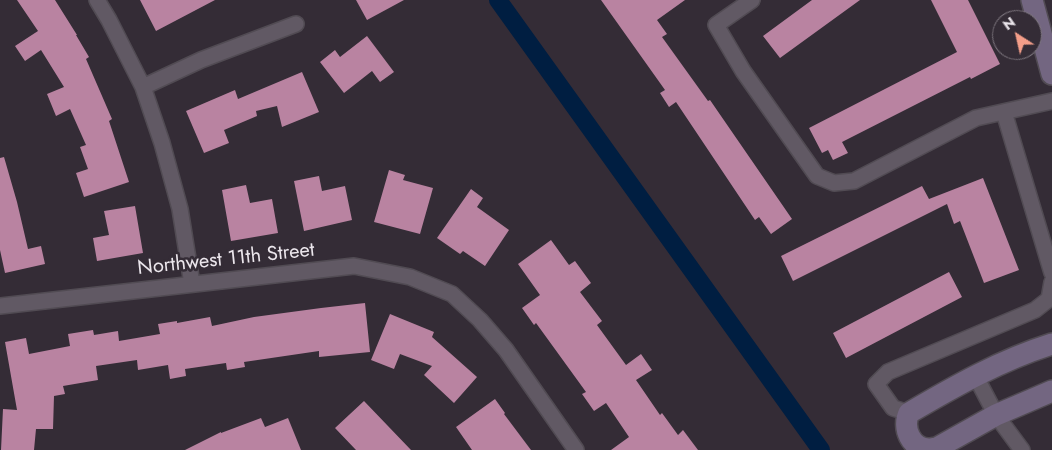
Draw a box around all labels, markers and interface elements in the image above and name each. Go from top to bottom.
north arrow [992,10,1042,60]
text: N [999,12,1019,35]
street label: Northwest 11th Street [136,239,316,281]

